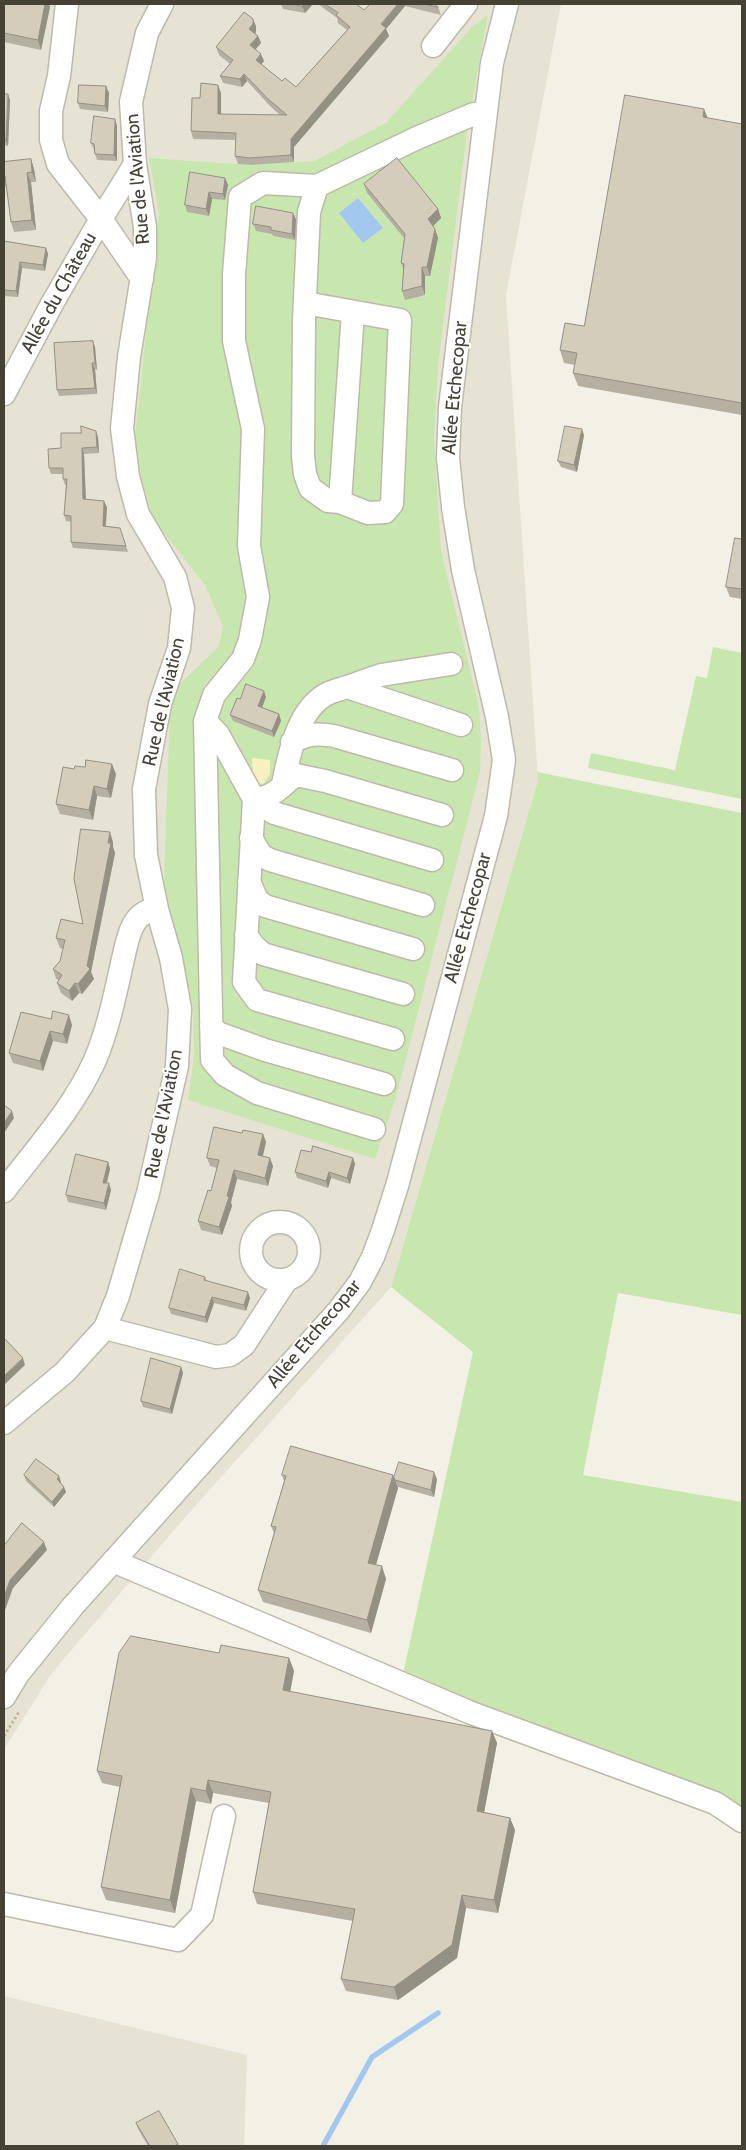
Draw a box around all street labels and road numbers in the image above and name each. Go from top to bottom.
street label: Rue de l'Aviation [121,113,155,245]
street label: Allée du Château [16,228,102,358]
street label: Allée Etchecopar [438,320,472,456]
street label: Rue de l'Aviation [138,635,190,769]
street label: Allée Etchecopar [440,850,496,986]
street label: Rue de l'Aviation [140,1047,188,1181]
street label: Allée Etchecopar [262,1275,366,1393]

